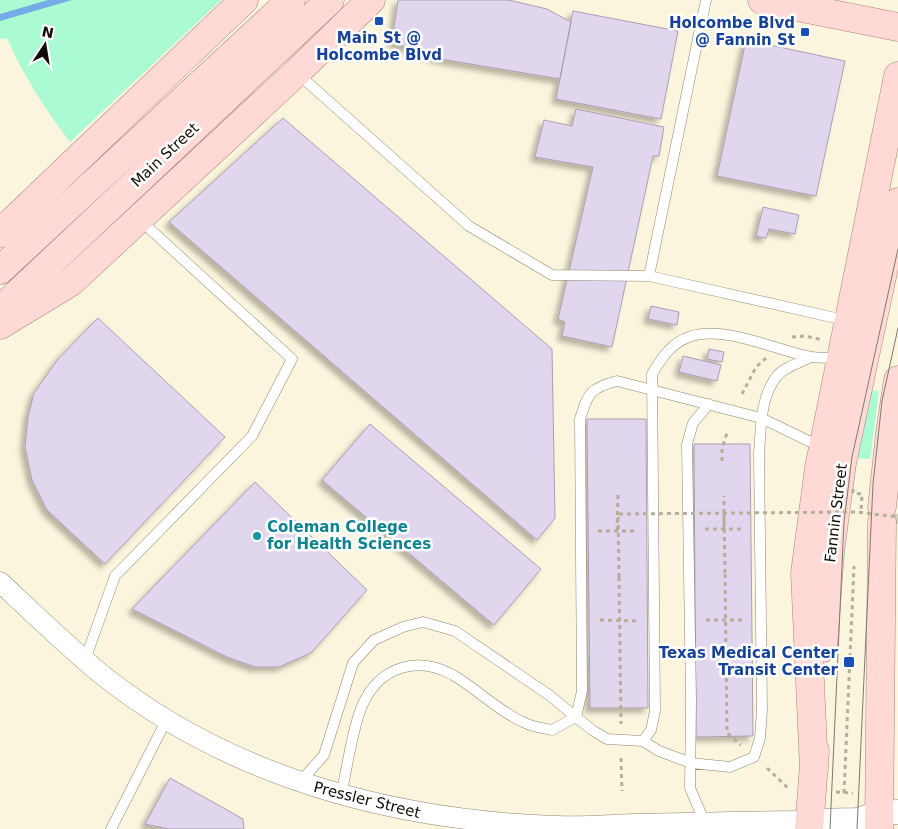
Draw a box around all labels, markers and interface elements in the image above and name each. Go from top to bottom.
place label: Holcombe Blvd @ Fannin St [669,14,795,49]
marker: Main St @ Holcombe Blvd [373,15,385,27]
north arrow [20,20,70,70]
text: N [40,23,55,41]
marker: Holcombe Blvd @ Fannin St [799,26,811,38]
place label: Main St @ Holcombe Blvd [316,29,442,64]
street label: Main Street [127,119,203,191]
street label: Fannin Street [821,462,851,563]
place label: Coleman College for Health Sciences [267,518,431,553]
marker: Coleman College for Health Sciences [251,530,263,542]
place label: Texas Medical Center Transit Center [659,644,839,679]
marker: Texas Medical Center Transit Center [842,655,856,669]
street label: Pressler Street [312,778,422,822]

